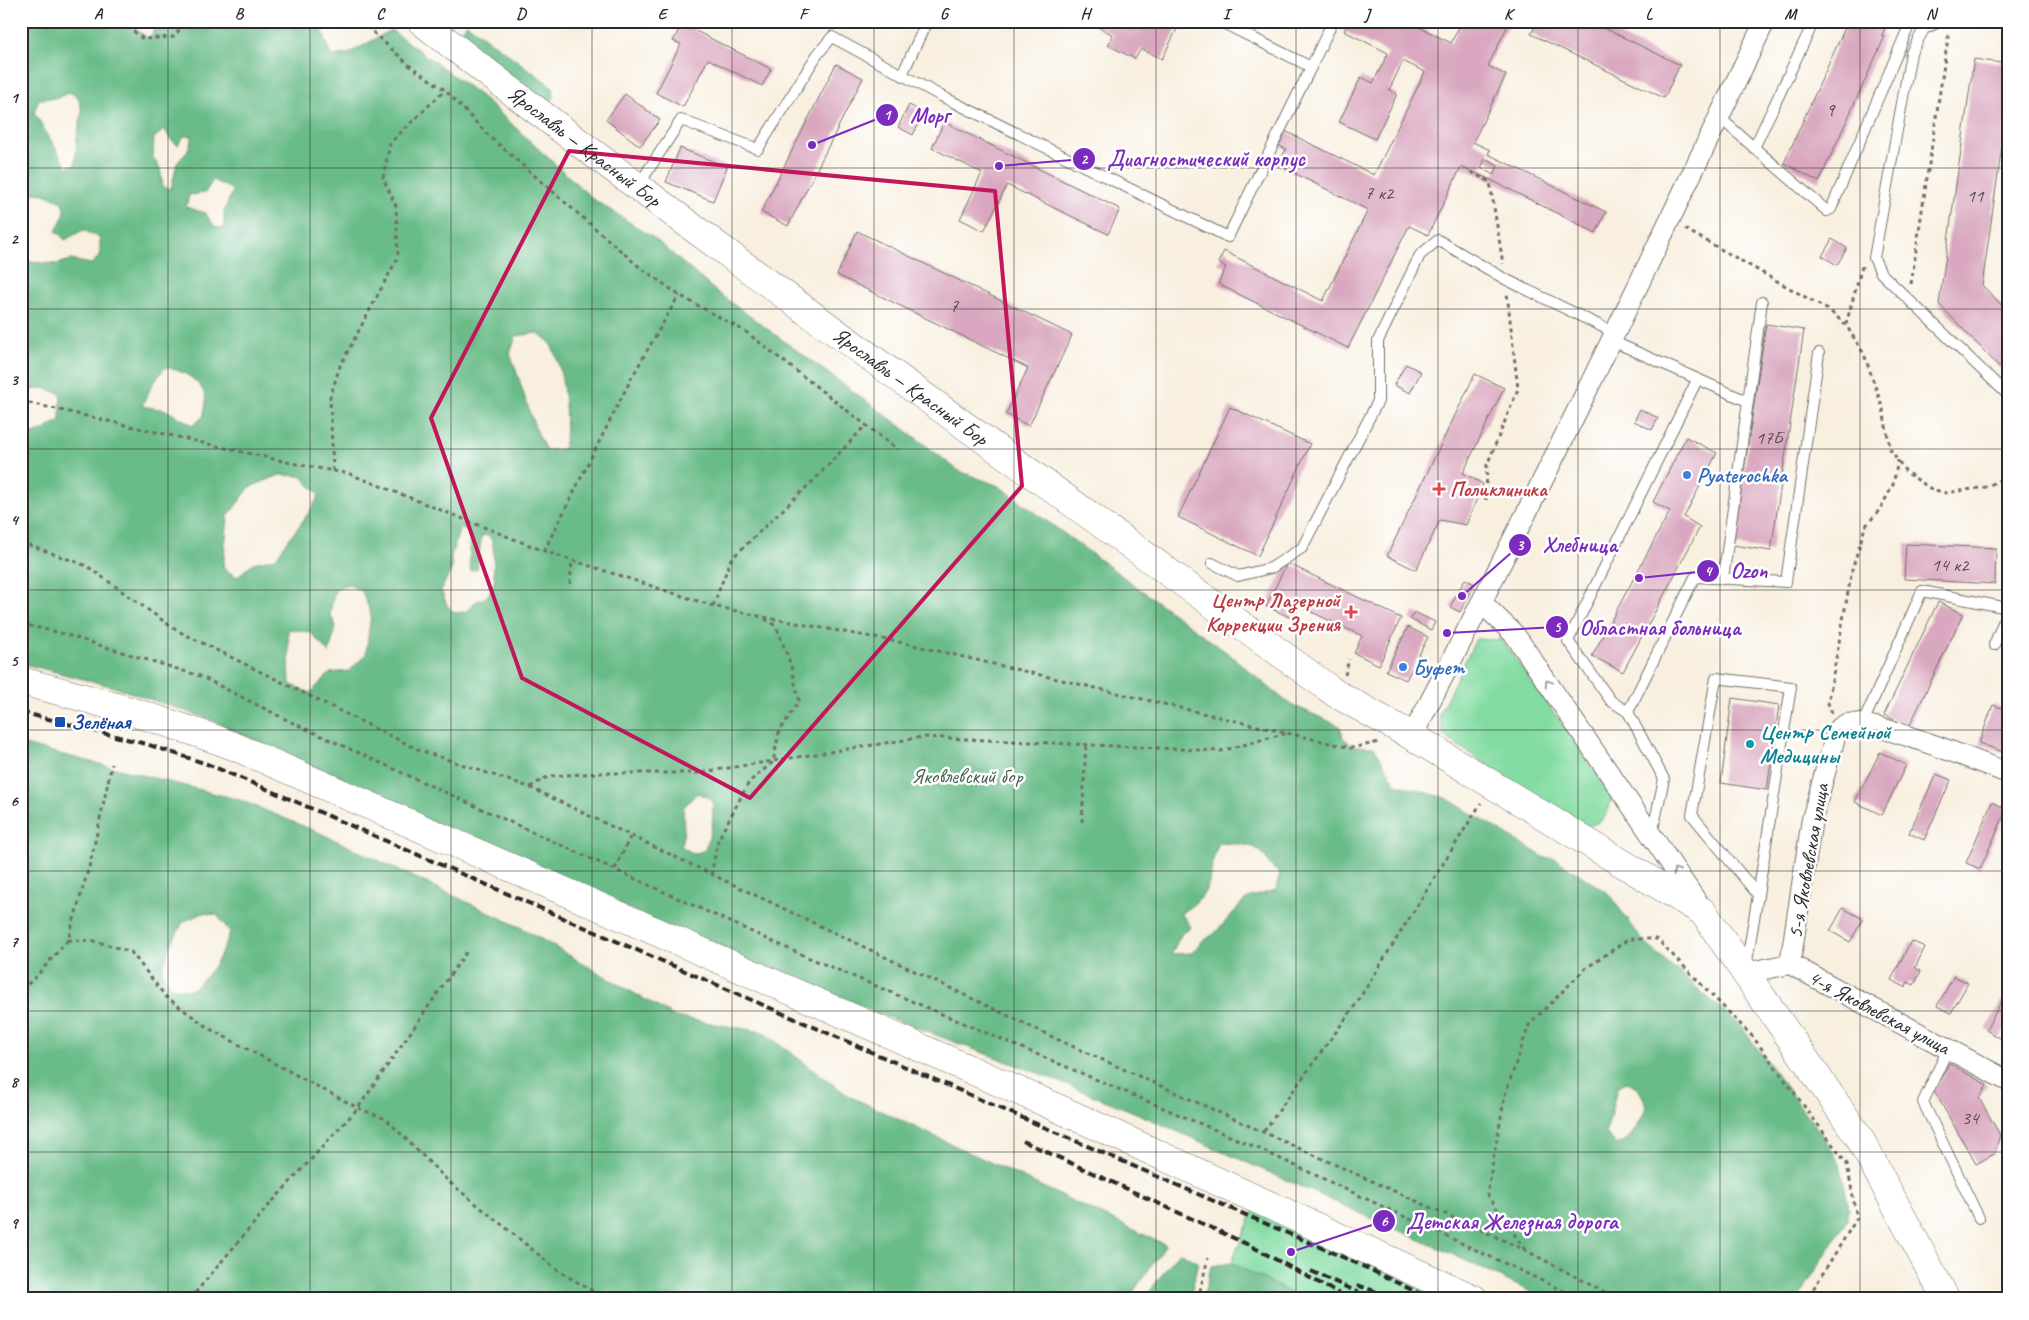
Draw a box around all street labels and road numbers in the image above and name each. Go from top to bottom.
street label: Ярославль — Красный Бор [503,80,667,213]
street label: Ярославль — Красный Бор [828,322,994,452]
street label: 5-я Яковлевская улица [1782,780,1835,940]
street label: 4-я Яковлевская улица [1804,964,1955,1061]

